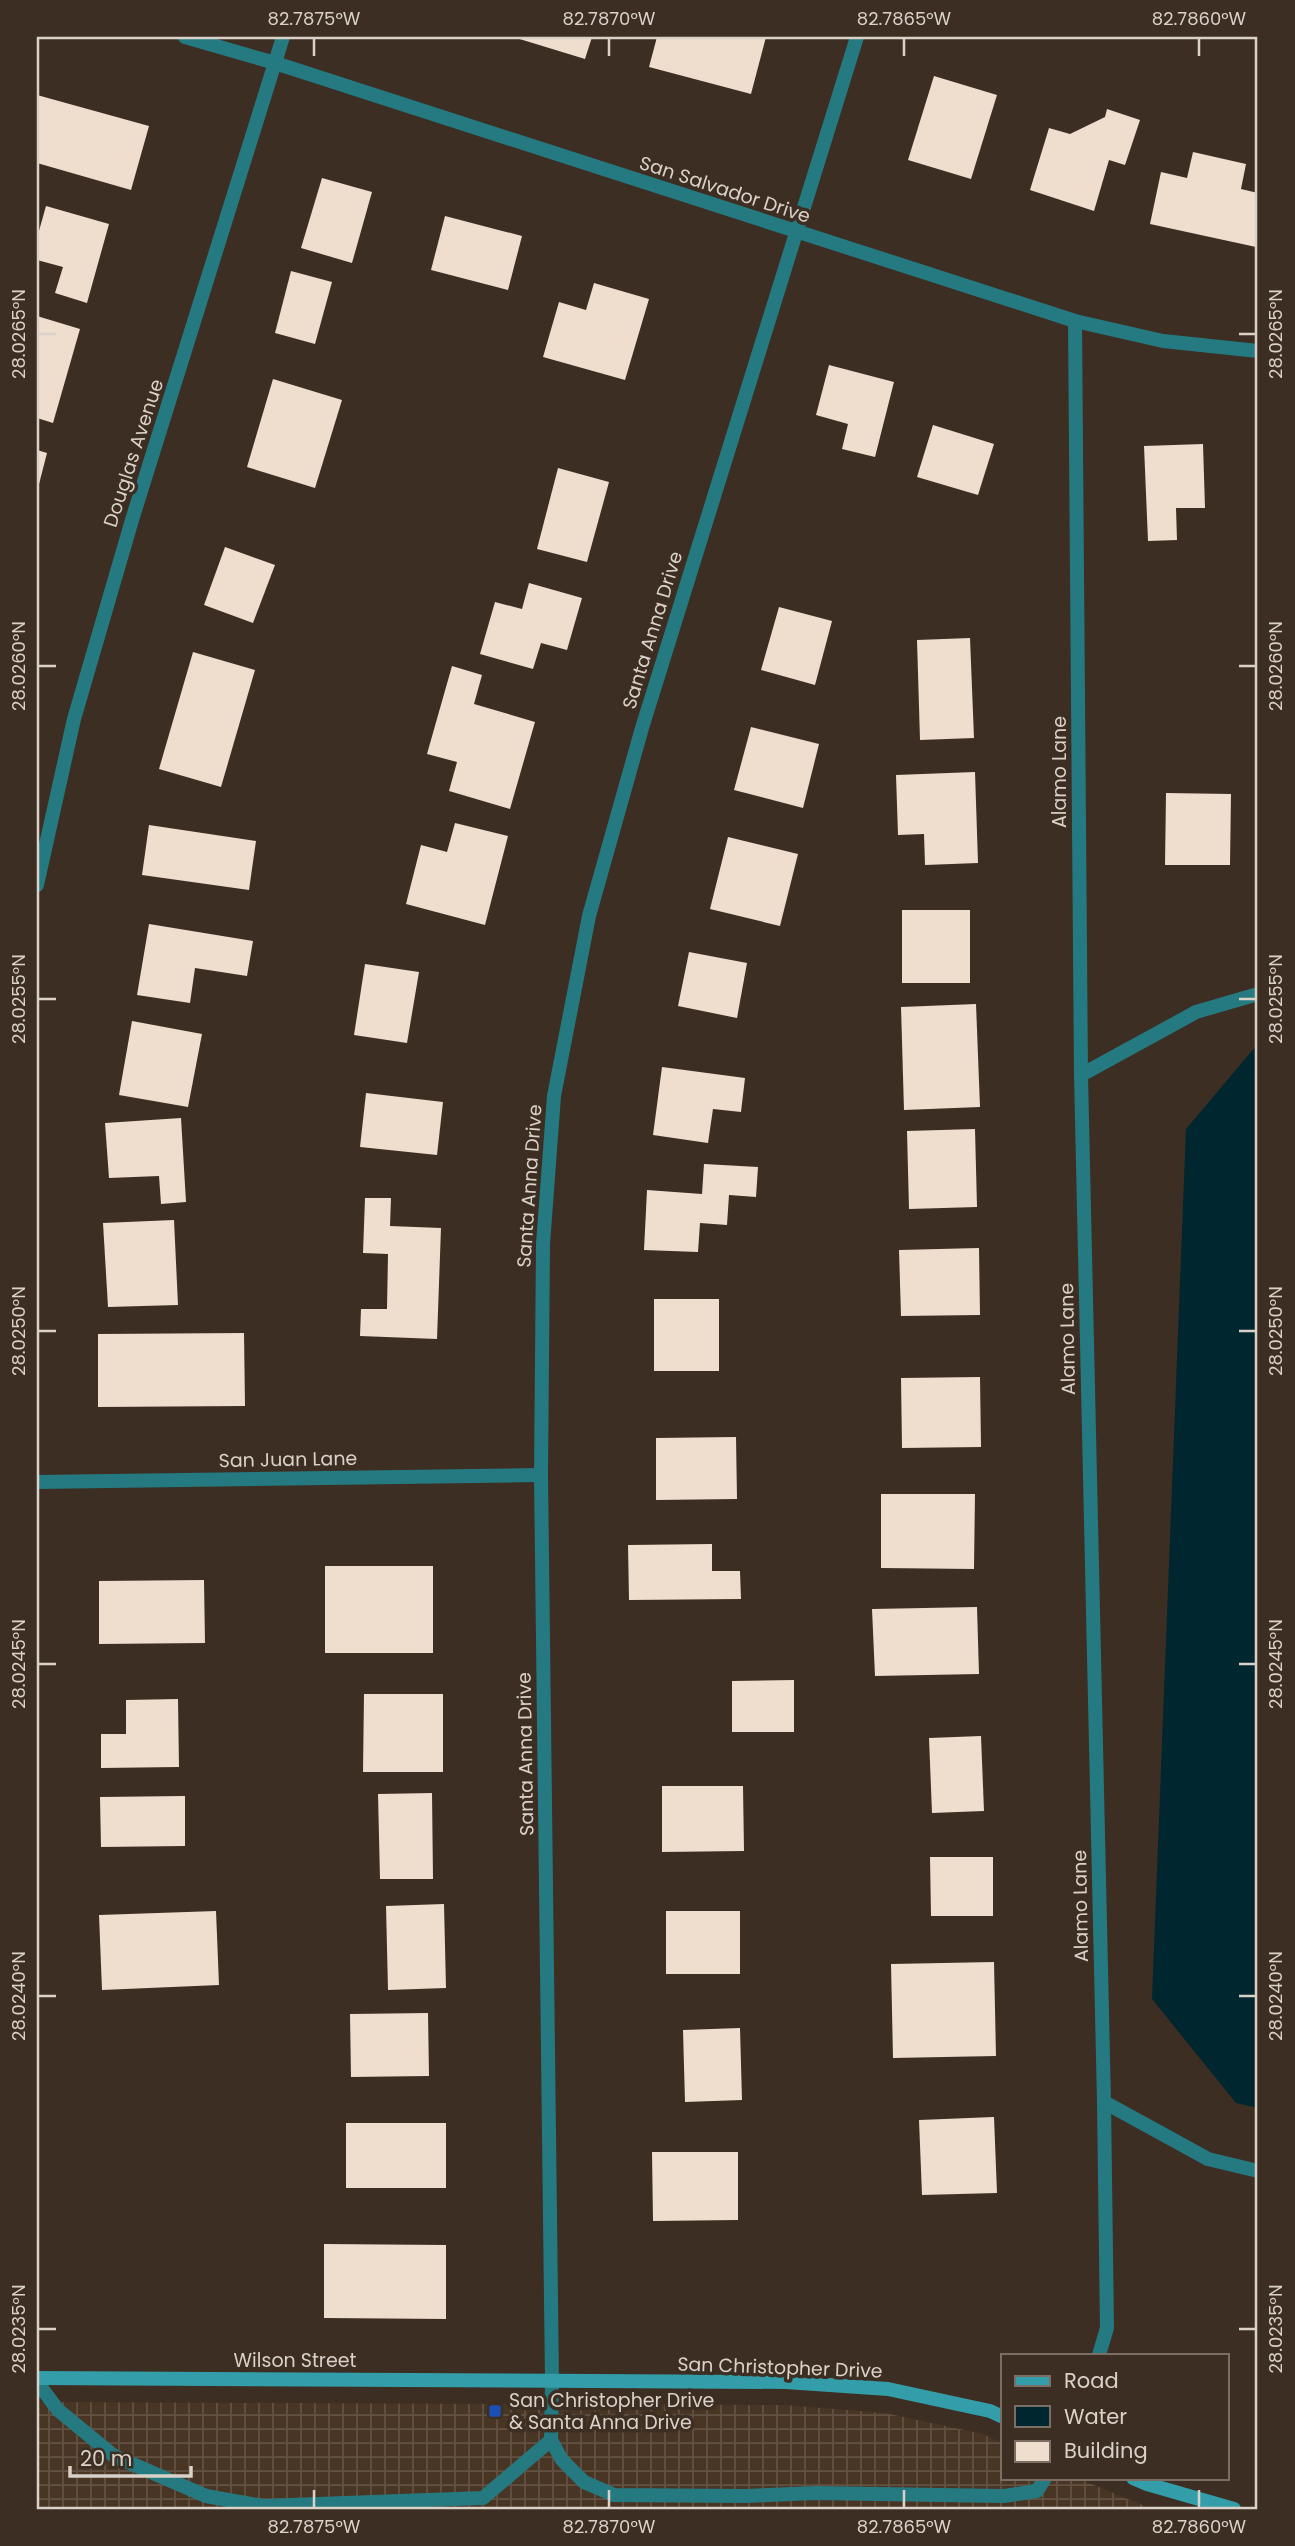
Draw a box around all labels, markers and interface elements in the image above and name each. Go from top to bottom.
text: 82.7875°W [268,6,361,31]
text: 82.7870°W [563,6,656,31]
text: 82.7865°W [857,6,952,31]
text: 82.7860°W [1152,6,1247,31]
street label: San Salvador Drive [636,149,814,230]
text: 28.0265°N [6,289,31,379]
text: 28.0265°N [1263,289,1288,379]
street label: Douglas Avenue [97,376,170,531]
street label: Santa Anna Drive [616,548,689,712]
text: 28.0260°N [6,621,31,711]
text: 28.0260°N [1263,621,1288,711]
street label: Alamo Lane [1046,716,1073,828]
text: 28.0255°N [6,954,31,1044]
text: 28.0255°N [1263,954,1288,1044]
street label: Santa Anna Drive [510,1103,549,1269]
street label: Alamo Lane [1053,1283,1082,1395]
text: 28.0250°N [6,1286,31,1376]
text: 28.0250°N [1263,1286,1288,1376]
street label: San Juan Lane [219,1445,357,1474]
text: 28.0245°N [6,1619,31,1709]
text: 28.0245°N [1263,1619,1288,1709]
street label: Santa Anna Drive [511,1672,540,1836]
street label: Alamo Lane [1066,1850,1095,1962]
text: 28.0240°N [6,1951,31,2041]
text: 28.0240°N [1263,1951,1288,2041]
text: 28.0235°N [6,2284,31,2374]
text: 28.0235°N [1263,2284,1288,2374]
street label: Wilson Street [234,2347,356,2374]
street label: San Christopher Drive [677,2350,883,2385]
legend [1001,2354,1228,2480]
text: Road [1064,2366,1119,2395]
place label: San Christopher Drive & Santa Anna Drive [509,2387,714,2436]
text: Water [1064,2402,1127,2431]
marker: San Christopher Drive & Santa Anna Drive [487,2403,503,2419]
scale bar [70,2434,191,2478]
text: Building [1064,2436,1148,2465]
text: 20 m [80,2444,133,2473]
text: 82.7875°W [268,2514,361,2539]
text: 82.7870°W [563,2514,656,2539]
text: 82.7865°W [857,2514,952,2539]
text: 82.7860°W [1152,2514,1247,2539]

